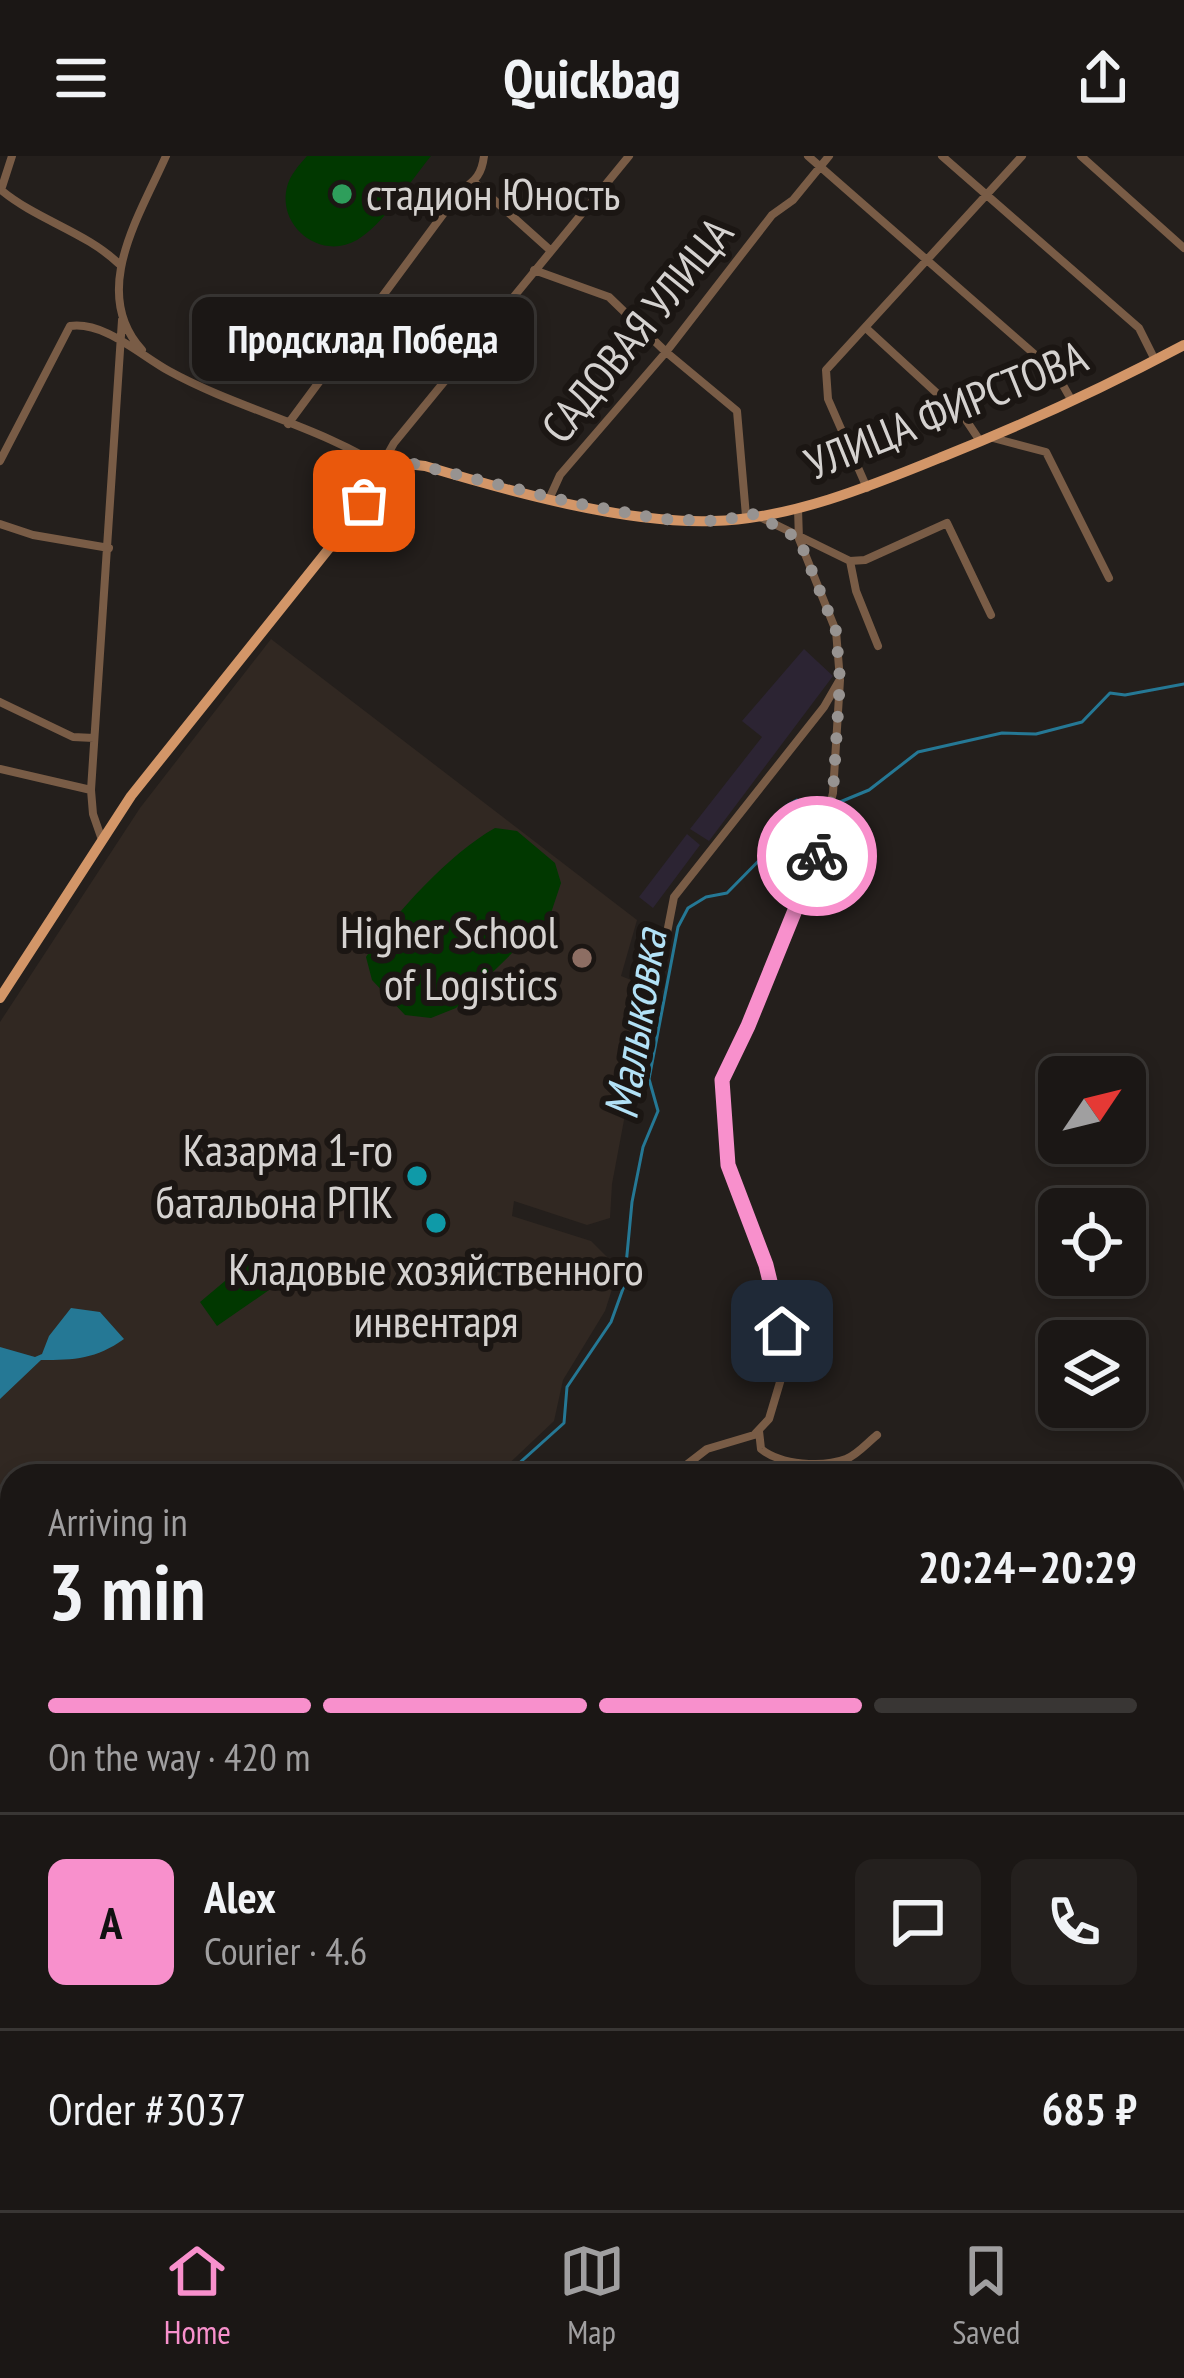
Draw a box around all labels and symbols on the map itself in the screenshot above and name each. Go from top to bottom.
place label: стадион Юность [366,164,620,222]
marker: стадион Юность [329,181,355,207]
street label: САДОВАЯ УЛИЦА [528,204,745,454]
callout: Продсклад Победа [193,297,535,381]
street label: УЛИЦА ФИРСТОВА [796,326,1096,492]
pin [313,450,415,552]
courier [757,796,877,916]
place label: Higher School of Logistics [340,902,559,1012]
water label: Малыковка [588,922,680,1123]
marker: Higher School of Logistics [569,945,595,971]
north arrow [1038,1056,1146,1164]
place label: Казарма 1-го батальона РПК [156,1120,393,1230]
marker: Казарма 1-го батальона РПК [404,1163,430,1189]
marker: Кладовые хозяйственного инвентаря [423,1210,449,1236]
place label: Кладовые хозяйственного инвентаря [228,1239,644,1349]
pin [731,1280,833,1382]

